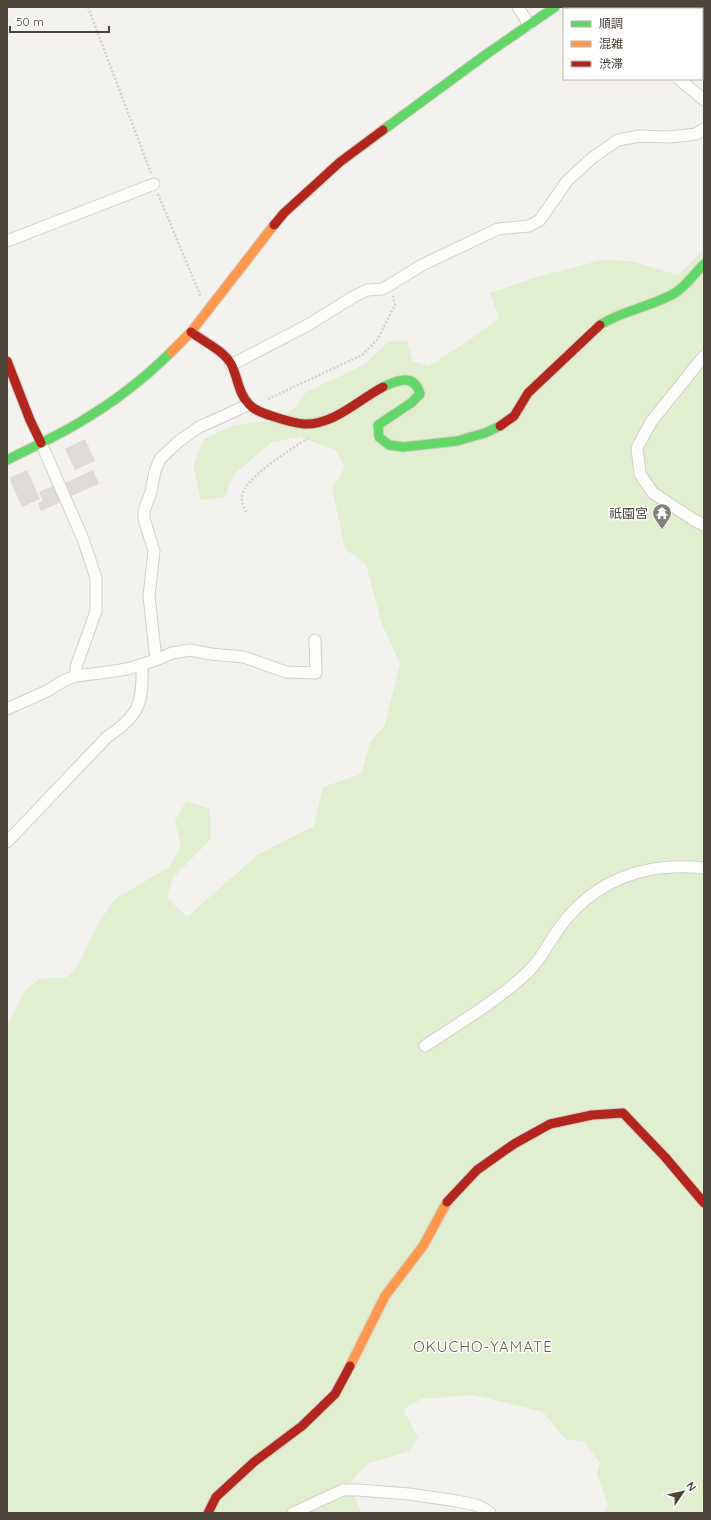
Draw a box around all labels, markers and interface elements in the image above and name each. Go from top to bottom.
scale bar [10,8,109,34]
legend [563,8,703,80]
text: 50 m [16,14,44,29]
text: 順調 [599,16,623,31]
text: 混雑 [599,36,623,51]
text: 渋滞 [599,56,623,71]
temple icon: 祇園宮 [651,502,673,530]
place label: 祇園宮 [609,505,648,521]
district label: OKUCHO-YAMATE [413,1337,553,1356]
north arrow [663,1472,703,1512]
text: N [683,1479,699,1494]

